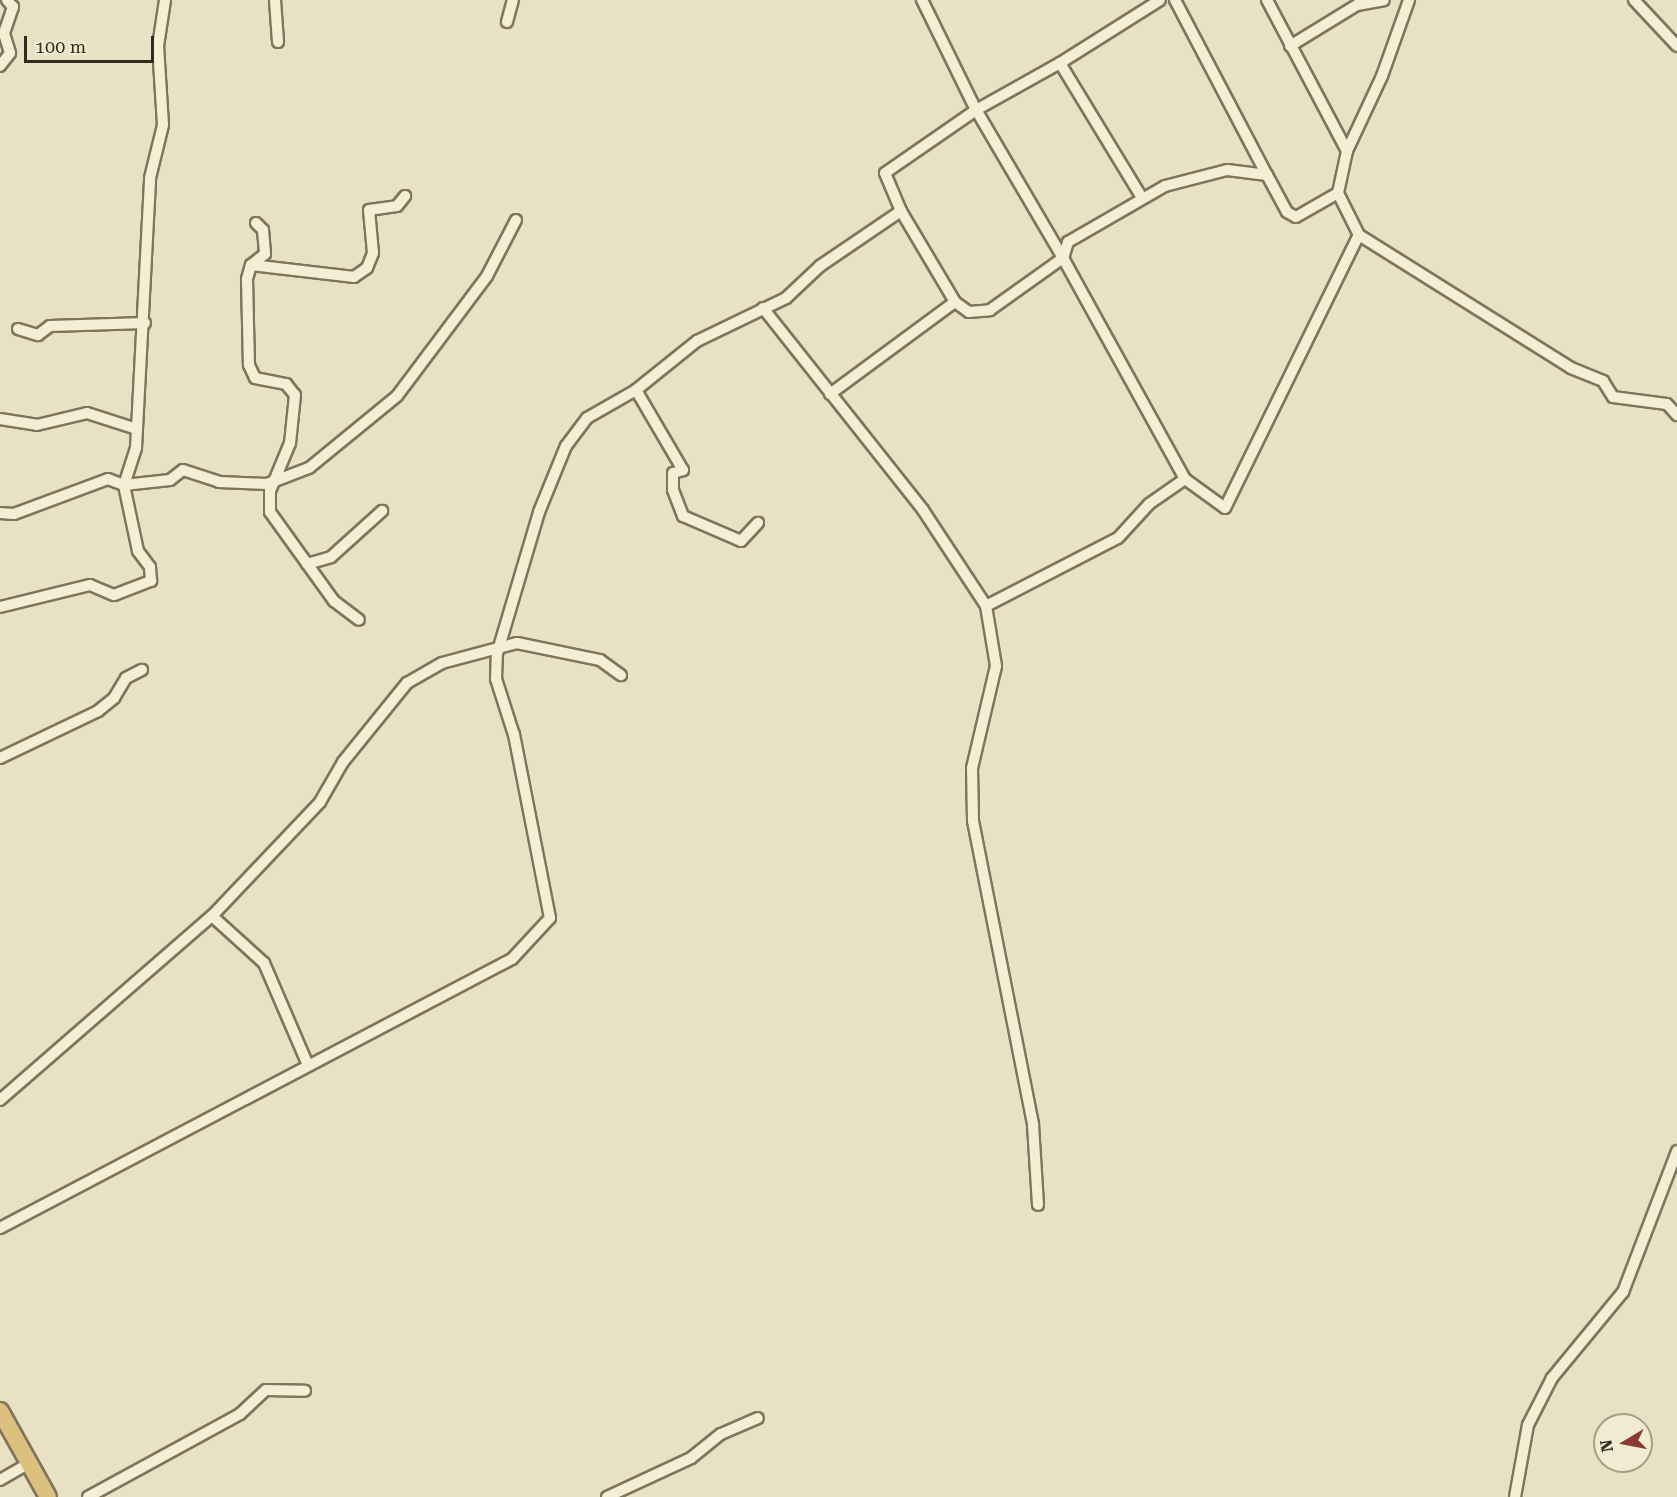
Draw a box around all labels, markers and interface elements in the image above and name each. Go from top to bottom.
scale bar [27,24,158,62]
text: 100 m [35,36,86,57]
north arrow [1593,1413,1653,1473]
text: N [1596,1438,1617,1454]

